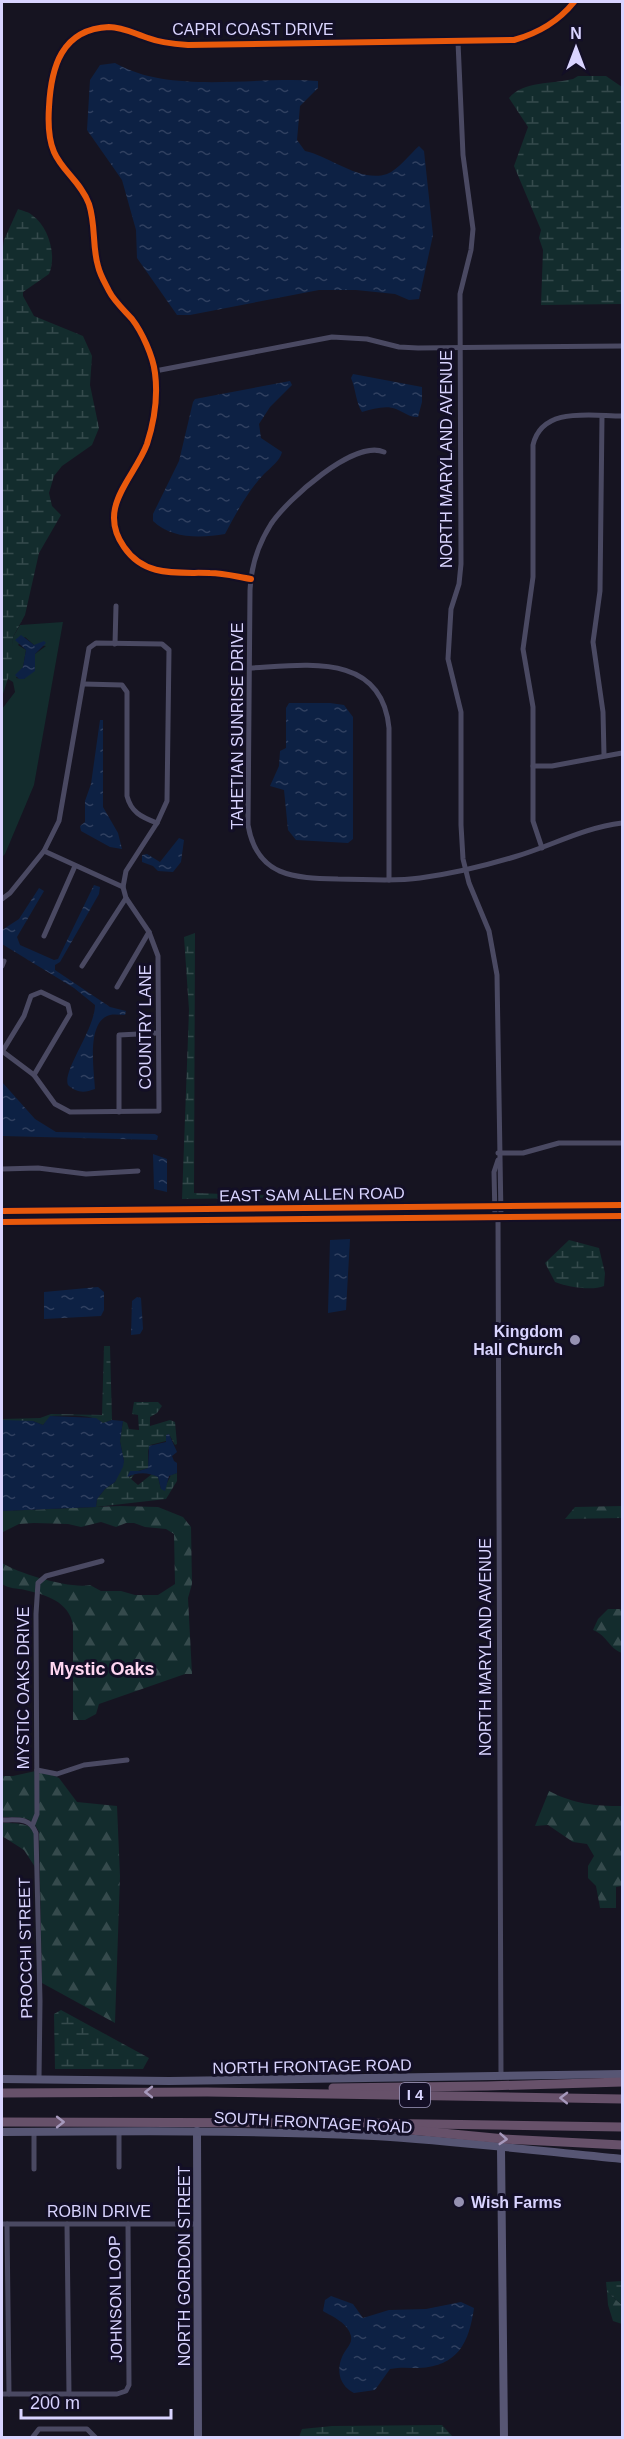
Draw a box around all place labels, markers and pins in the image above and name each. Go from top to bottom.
place label: Kingdom Hall Church [473,1323,563,1358]
marker: Kingdom Hall Church [568,1333,582,1347]
place label: Wish Farms [471,2194,562,2211]
marker: Wish Farms [452,2195,466,2209]

